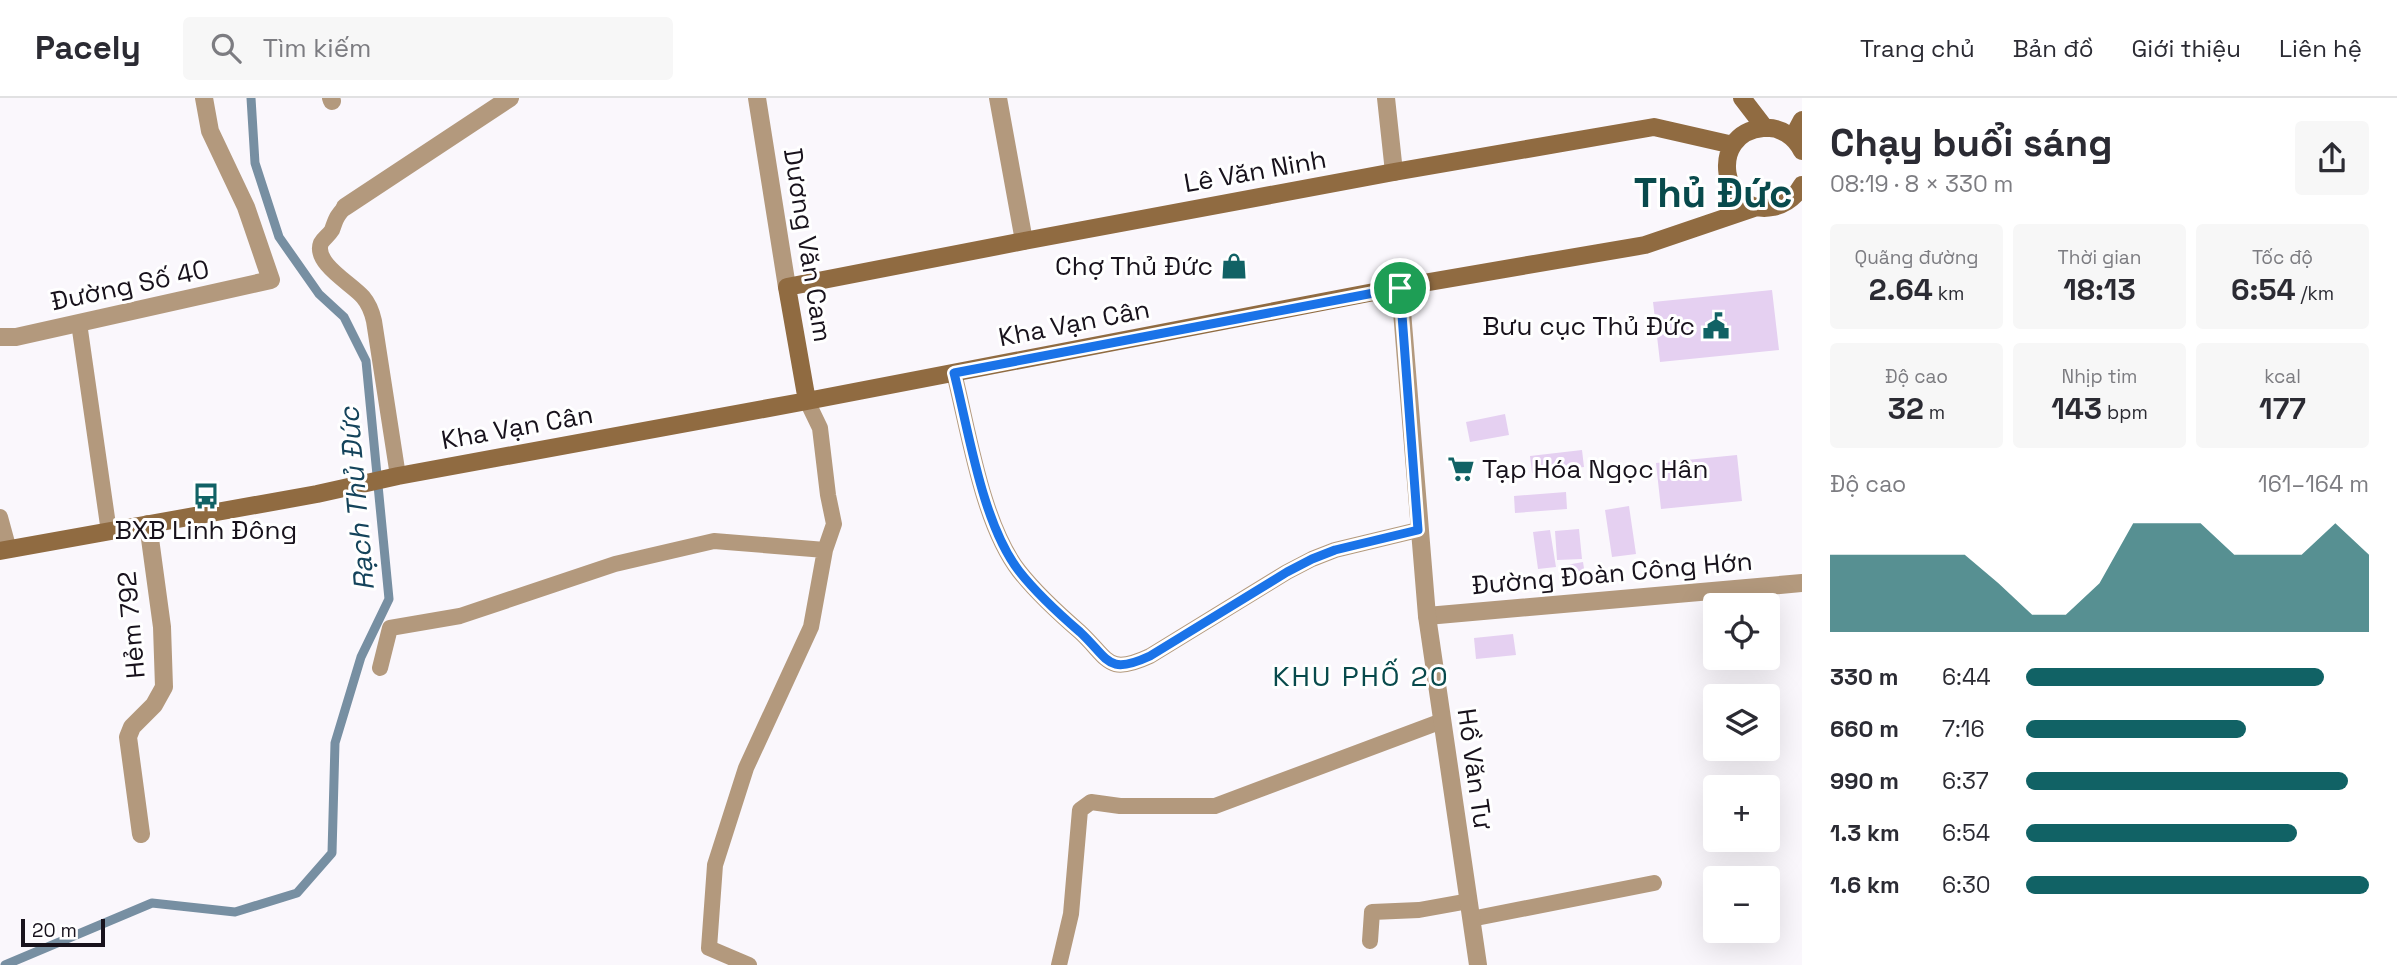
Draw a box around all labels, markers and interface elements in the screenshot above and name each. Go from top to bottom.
search box [183,17,673,80]
text: Pacely [35,27,141,69]
icon: search [207,29,245,67]
text: Tìm kiếm [263,31,371,65]
text: Trang chủ [1860,33,1975,64]
text: Bản đồ [2013,33,2094,64]
text: Giới thiệu [2132,33,2241,64]
text: Liên hệ [2279,33,2362,64]
text: Chạy buổi sáng [1830,119,2112,167]
button: share [2295,121,2369,195]
street label: Lê Văn Ninh [1181,142,1329,200]
street label: Dương Văn Cam [776,146,840,344]
district label: Thủ Đức [1634,168,1792,219]
text: 08:19 · 8 × 330 m [1830,169,2013,199]
text: Quãng đường [1854,245,1979,270]
text: Thời gian [2058,245,2141,270]
text: Tốc độ [2252,245,2313,270]
place label: Chợ Thủ Đức [1055,249,1213,283]
shop icon: Chợ Thủ Đức [1219,251,1249,281]
street label: Đường Số 40 [48,252,212,318]
pin [1370,258,1430,318]
icon: arrive [1381,269,1419,307]
text: 2.64 [1869,270,1933,309]
text: 18:13 [2063,270,2136,309]
text: 6:54 [2231,270,2296,309]
text: km [1933,281,1964,306]
text: /km [2296,281,2334,306]
street label: Kha Vạn Cân [995,292,1153,354]
place label: Bưu cục Thủ Đức [1482,309,1695,343]
public building icon: Bưu cục Thủ Đức [1701,311,1731,341]
text: Độ cao [1885,364,1948,389]
text: Nhịp tim [2062,364,2137,389]
text: kcal [2264,364,2301,389]
text: 32 [1888,389,1924,428]
text: 143 [2051,389,2102,428]
text: 177 [2259,389,2306,428]
street label: Kha Vạn Cân [439,397,595,457]
text: m [1924,400,1945,425]
text: bpm [2102,400,2148,425]
water label: Rạch Thủ Đức [330,404,382,592]
place label: Tạp Hóa Ngọc Hân [1482,452,1708,486]
supermarket icon: Tạp Hóa Ngọc Hân [1446,454,1476,484]
text: Độ cao [1830,469,1906,499]
text: 161–164 m [2258,469,2369,499]
bus stop icon: BXB Linh Đông [191,481,221,511]
place label: BXB Linh Đông [115,513,297,547]
street label: Đường Đoàn Công Hớn [1470,544,1754,602]
street label: Hẻm 792 [109,570,153,680]
map controls [1703,593,1780,943]
button: locate [1703,593,1780,670]
district label: KHU PHỐ 20 [1272,658,1450,694]
text: 330 m [1830,662,1898,692]
text: 6:44 [1942,662,1991,692]
button: layers [1703,684,1780,761]
street label: Hồ Văn Tư [1450,706,1500,832]
text: 660 m [1830,714,1899,744]
text: 7:16 [1942,714,1984,744]
text: 990 m [1830,766,1899,796]
text: 6:37 [1942,766,1989,796]
button: + [1703,775,1780,852]
text: 1.3 km [1830,818,1900,848]
text: 6:54 [1942,818,1990,848]
button: − [1703,866,1780,943]
text: 1.6 km [1830,870,1900,900]
text: 6:30 [1942,870,1991,900]
scale bar [21,916,105,948]
text: 20 m [32,918,77,943]

